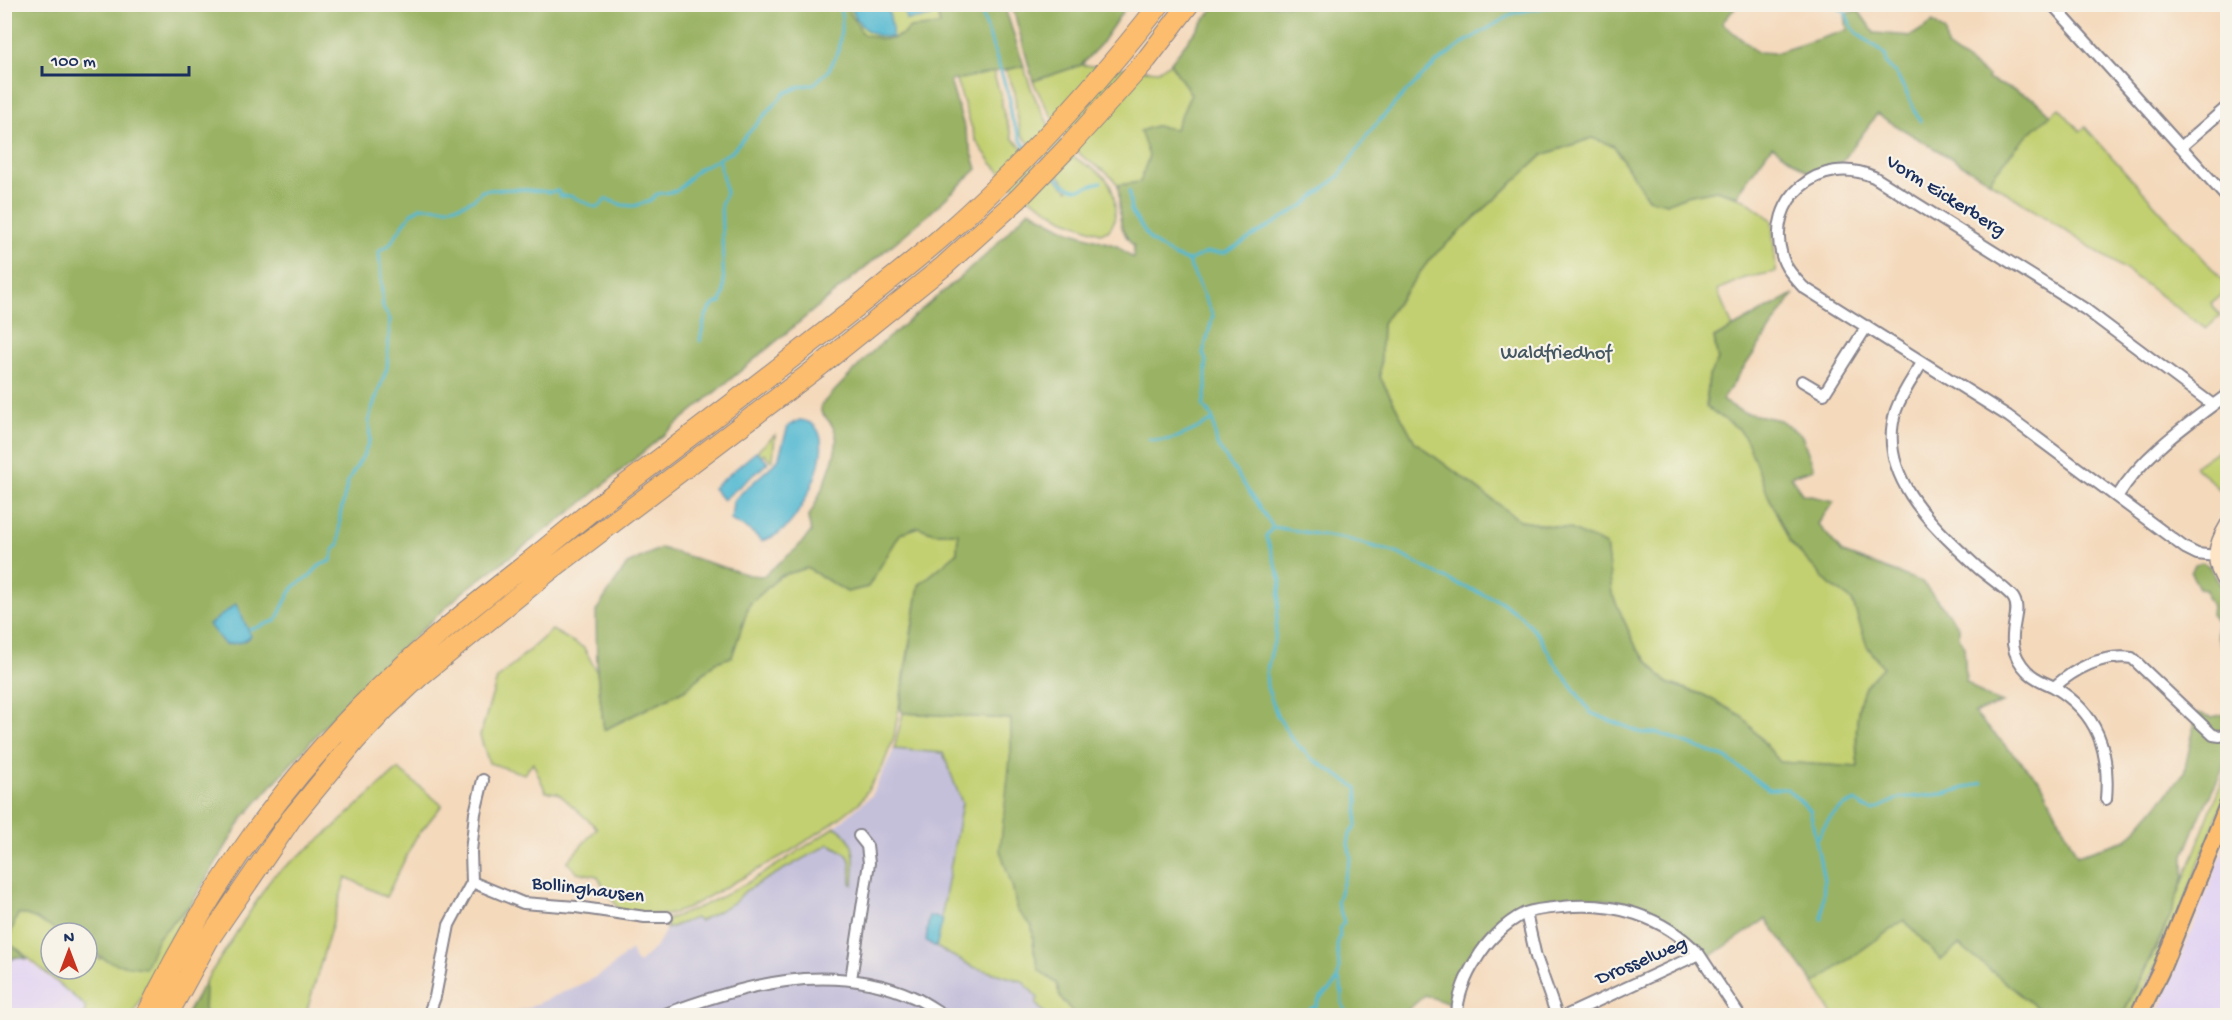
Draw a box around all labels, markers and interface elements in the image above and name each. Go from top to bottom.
scale bar [42,39,189,77]
text: 100 m [50,52,96,73]
street label: Vorm Eickerberg [1880,150,2009,243]
park label: Waldfriedhof [1500,343,1613,366]
street label: Bollinghausen [530,873,646,909]
north arrow [39,921,99,981]
text: N [64,930,75,949]
street label: Drosselweg [1591,932,1691,992]

